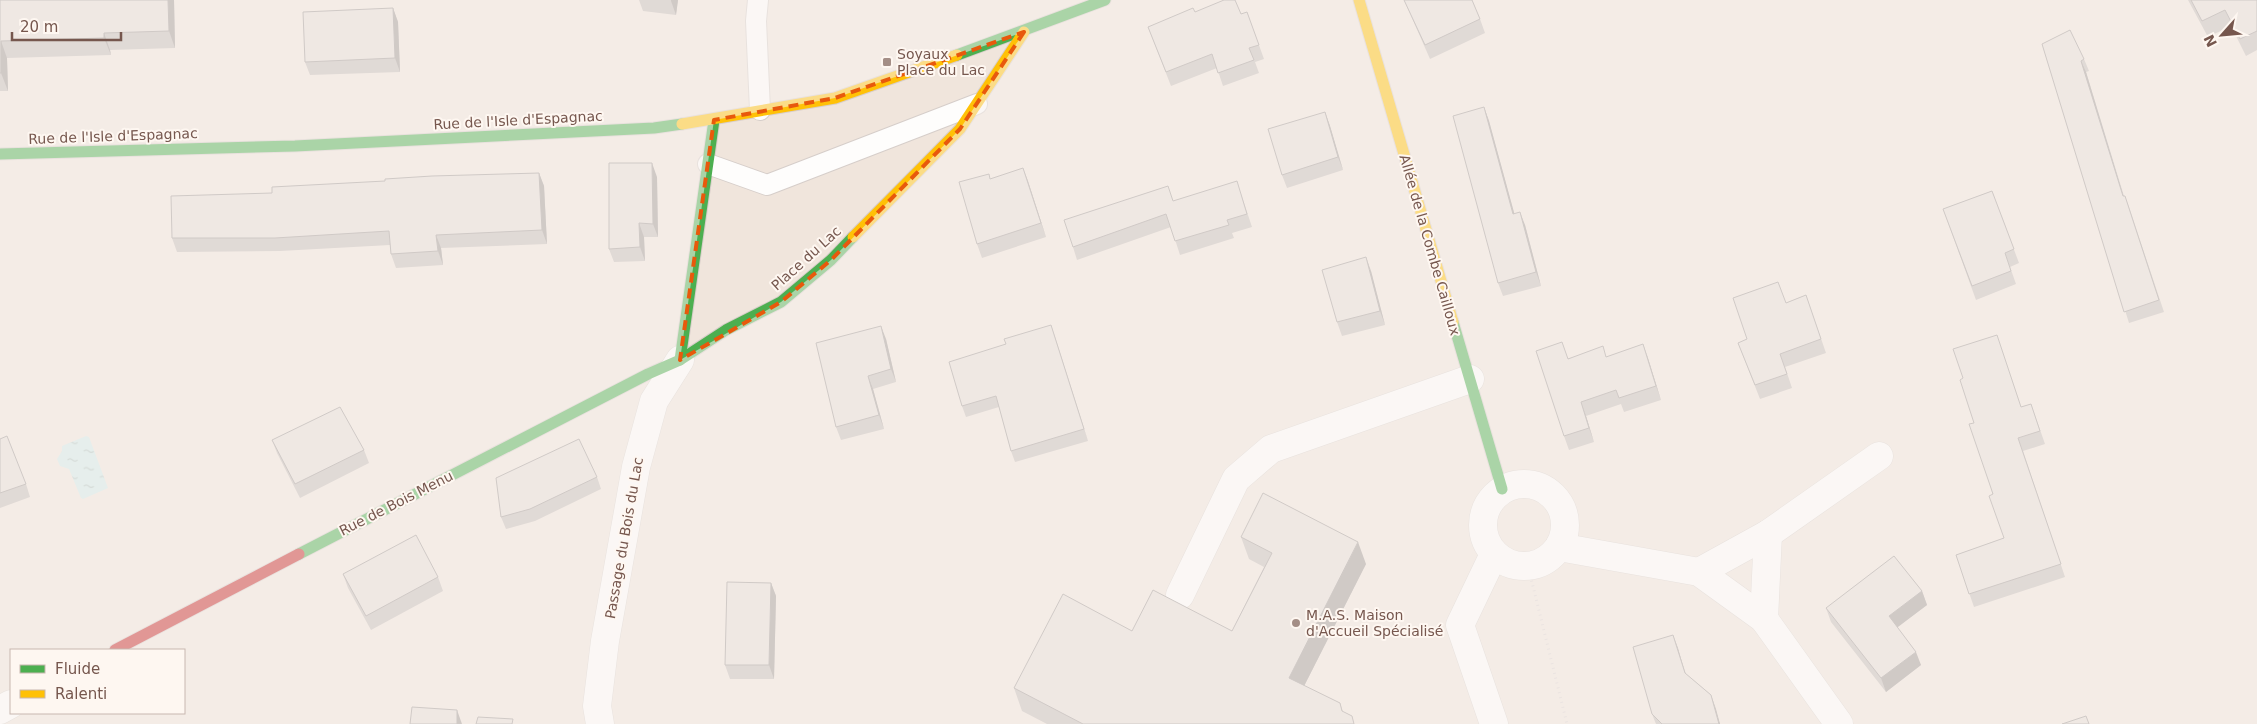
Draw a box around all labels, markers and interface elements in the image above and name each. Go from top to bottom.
scale bar [12,10,121,42]
north arrow [2197,10,2247,60]
text: 20 m [20,18,58,36]
text: N [2201,32,2220,50]
place label: Soyaux Place du Lac [897,46,985,78]
marker: Soyaux Place du Lac [881,56,893,68]
street label: Rue de l'Isle d'Espagnac [433,108,603,132]
street label: Rue de l'Isle d'Espagnac [28,125,198,147]
street label: Allée de la Combe Cailloux [1396,153,1464,337]
street label: Place du Lac [768,223,844,293]
street label: Passage du Bois du Lac [602,456,646,620]
street label: Rue de Bois Menu [337,467,455,539]
place label: M.A.S. Maison d'Accueil Spécialisé [1306,607,1443,639]
marker: M.A.S. Maison d'Accueil Spécialisé [1290,617,1302,629]
legend [10,649,185,714]
text: Fluide [55,660,100,678]
text: Ralenti [55,685,107,703]

